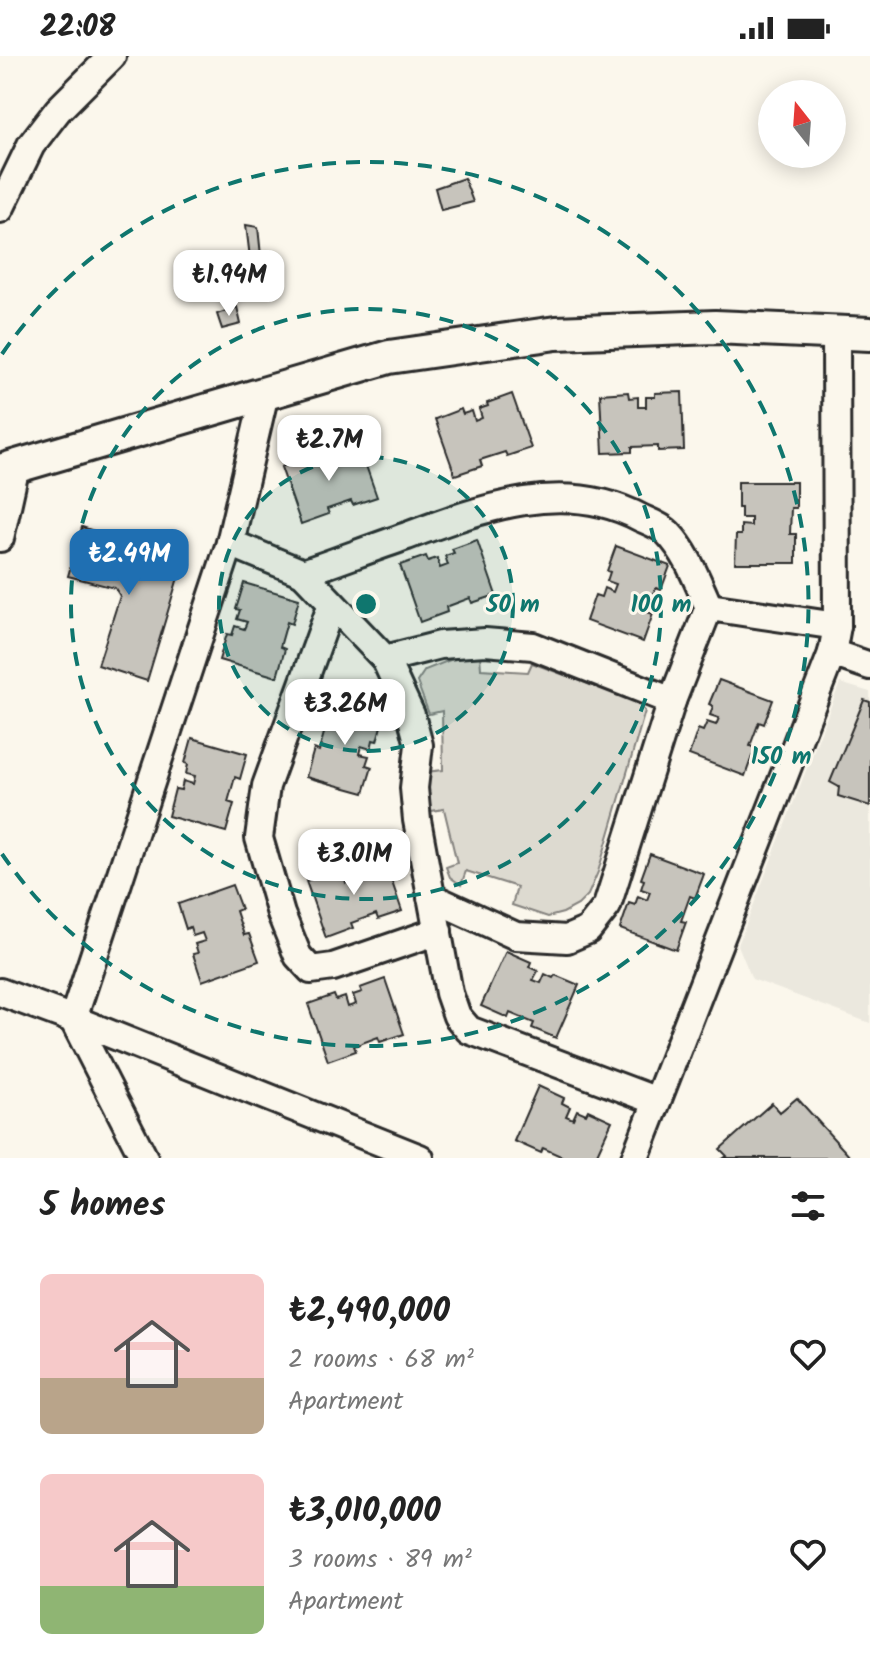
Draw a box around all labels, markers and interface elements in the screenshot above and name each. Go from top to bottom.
text: 22:08 [40,4,115,52]
north arrow [758,80,846,168]
map controls [758,80,846,168]
pin: ₺1.94M [164,250,294,318]
text: ₺1.94M [191,255,267,297]
pin: ₺2.7M [273,415,385,483]
text: ₺2.7M [295,420,363,462]
pin: ₺2.49M [64,529,194,597]
text: ₺2.49M [88,534,170,576]
text: 50 m [485,586,540,625]
text: 100 m [631,586,691,625]
centre of rings [352,590,380,618]
pin: ₺3.26M [280,679,410,747]
text: ₺3.26M [303,684,387,726]
text: 150 m [751,738,811,777]
pin: ₺3.01M [289,829,419,897]
text: ₺3.01M [316,834,392,876]
text: 5 homes [40,1179,165,1233]
icon: filters [786,1184,830,1228]
text: ₺2,490,000 [288,1285,450,1339]
icon: home [104,1306,200,1402]
icon: heart [786,1332,830,1376]
text: 2 rooms · 68 m² [288,1339,474,1381]
text: Apartment [288,1381,403,1423]
text: ₺3,010,000 [288,1485,441,1539]
icon: home [104,1506,200,1602]
icon: heart [786,1532,830,1576]
text: 3 rooms · 89 m² [288,1539,472,1581]
text: Apartment [288,1581,403,1623]

